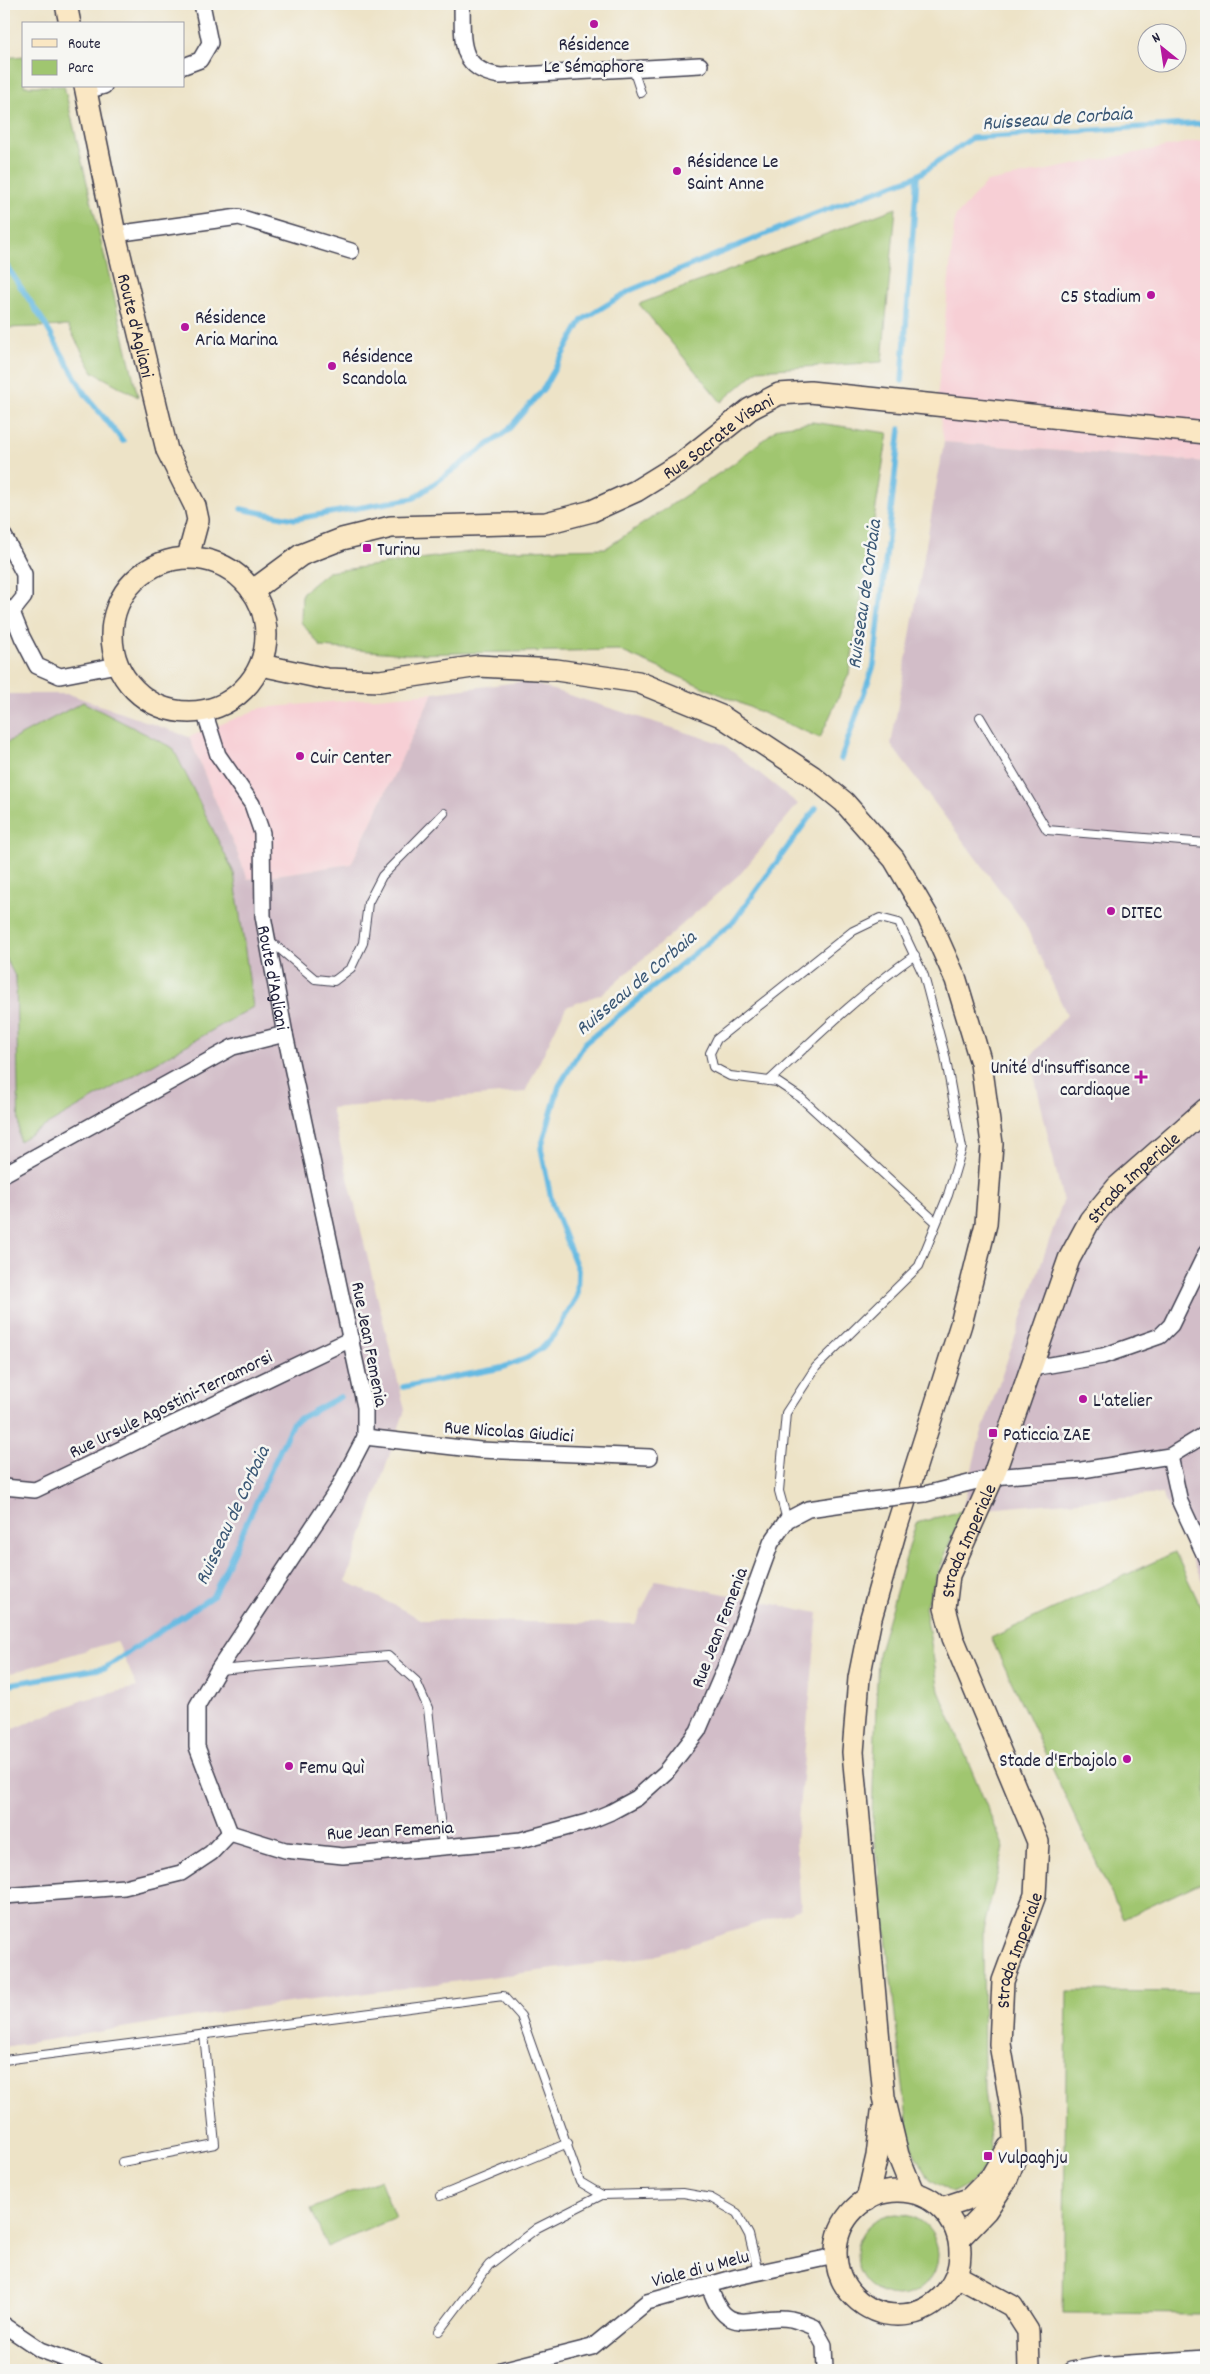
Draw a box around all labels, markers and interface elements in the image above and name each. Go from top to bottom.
marker: Résidence Le Sémaphore [588,18,600,30]
legend [22,22,185,88]
north arrow [1138,22,1188,72]
text: N [1149,28,1165,49]
place label: Résidence Le Sémaphore [544,33,644,82]
text: Route [68,34,101,56]
text: Parc [68,58,93,80]
water label: Ruisseau de Corbaia [981,101,1135,139]
place label: Résidence Le Saint Anne [687,150,778,199]
marker: Résidence Le Saint Anne [671,165,683,177]
street label: Route d'Agliani [108,271,159,382]
place label: C5 Stadium [1061,285,1141,312]
marker: C5 Stadium [1145,289,1157,301]
place label: Résidence Aria Marina [195,306,279,355]
marker: Résidence Aria Marina [179,321,191,333]
place label: Résidence Scandola [342,345,413,394]
marker: Résidence Scandola [326,360,338,372]
street label: Rue Socrate Visani [659,389,780,488]
water label: Ruisseau de Corbaia [842,516,891,671]
place label: Turinu [377,538,420,565]
marker: Turinu [361,542,373,554]
place label: Cuir Center [310,746,391,773]
marker: Cuir Center [294,750,306,762]
place label: DITEC [1121,901,1162,928]
marker: DITEC [1105,905,1117,917]
street label: Route d'Agliani [248,923,294,1033]
water label: Ruisseau de Corbaia [570,924,705,1043]
place label: Unité d'insuffisance cardiaque [990,1056,1130,1105]
marker: Unité d'insuffisance cardiaque [1134,1070,1148,1084]
street label: Strada Imperiale [1082,1127,1188,1231]
street label: Rue Jean Femenia [342,1280,393,1411]
street label: Rue Ursule Agostini-Terramorsi [65,1345,278,1467]
place label: L'atelier [1093,1389,1152,1416]
marker: L'atelier [1077,1393,1089,1405]
street label: Rue Nicolas Giudici [443,1416,575,1452]
place label: Paticcia ZAE [1003,1423,1091,1450]
marker: Paticcia ZAE [987,1427,999,1439]
water label: Ruisseau de Corbaia [189,1441,279,1590]
street label: Strada Imperiale [936,1480,1005,1600]
street label: Rue Jean Femenia [686,1563,757,1692]
place label: Stade d'Erbajolo [999,1749,1117,1776]
marker: Stade d'Erbajolo [1121,1753,1133,1765]
place label: Femu Quì [299,1756,365,1783]
marker: Femu Quì [283,1760,295,1772]
street label: Rue Jean Femenia [326,1816,455,1849]
street label: Strada Imperiale [992,1889,1052,2009]
place label: Vulpaghju [998,2146,1068,2173]
marker: Vulpaghju [982,2150,994,2162]
street label: Viale di u Melu [649,2244,753,2296]

